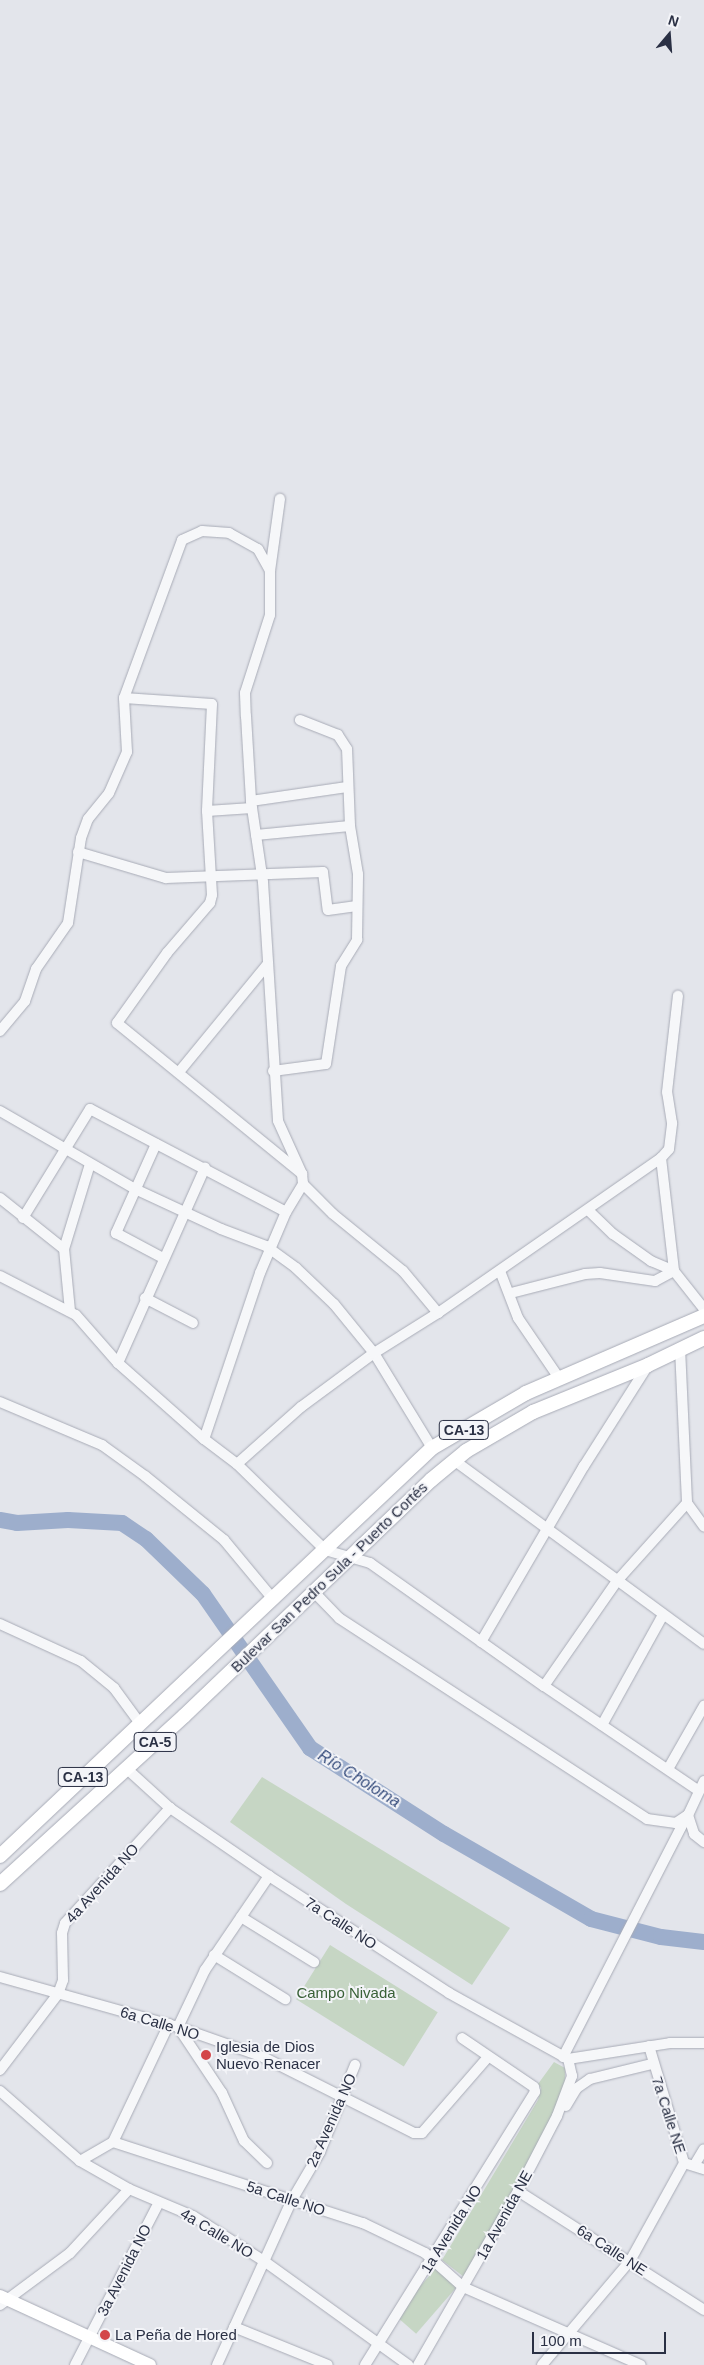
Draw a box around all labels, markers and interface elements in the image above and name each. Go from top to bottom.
north arrow [644,10,694,60]
text: N [666,12,681,30]
road number: CA-13 [438,1418,490,1442]
street label: Bulevar San Pedro Sula - Puerto Cortés [227,1478,431,1676]
road number: CA-5 [132,1730,178,1754]
water label: Río Choloma [314,1746,404,1812]
road number: CA-13 [57,1765,109,1788]
street label: 4a Avenida NO [61,1839,143,1927]
street label: 7a Calle NO [302,1893,380,1953]
park label: Campo Nivada [296,1984,396,2002]
street label: 6a Calle NO [118,2002,202,2044]
place label: Iglesia de Dios Nuevo Renacer [216,2037,320,2072]
marker: Iglesia de Dios Nuevo Renacer [200,2049,212,2061]
street label: 2a Avenida NO [302,2070,360,2170]
street label: 7a Calle NE [648,2074,690,2156]
street label: 1a Avenida NE [472,2167,536,2263]
street label: 5a Calle NO [244,2177,328,2219]
street label: 1a Avenida NO [416,2181,486,2277]
street label: 4a Calle NO [177,2204,257,2262]
street label: 3a Avenida NO [93,2221,155,2319]
street label: 6a Calle NE [574,2221,650,2279]
scale bar [534,2322,668,2354]
place label: La Peña de Hored [115,2326,237,2344]
marker: La Peña de Hored [99,2329,111,2341]
text: 100 m [540,2332,582,2349]

